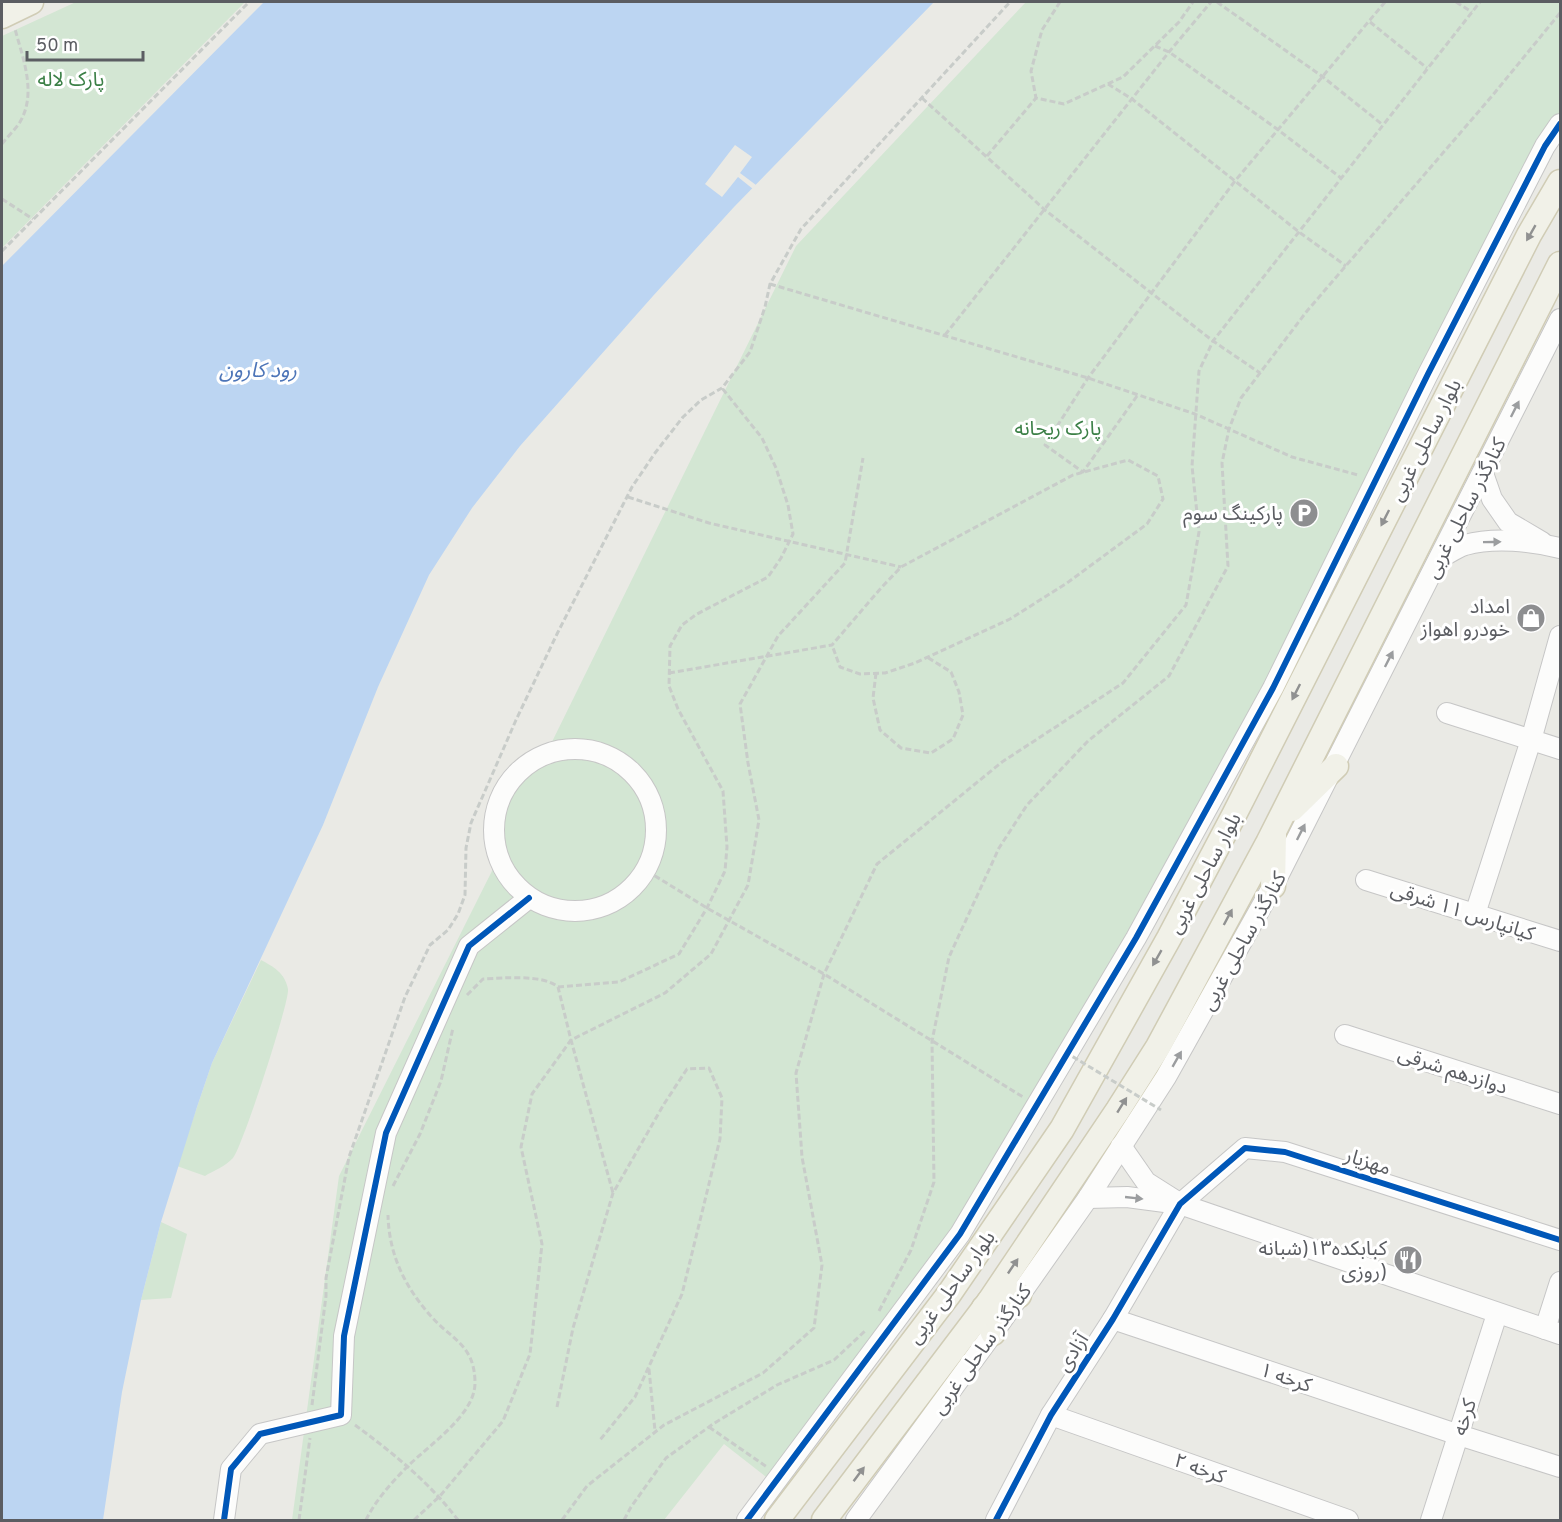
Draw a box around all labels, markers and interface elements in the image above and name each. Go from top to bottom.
scale bar [27,24,142,62]
text: 50 m [36,35,78,58]
park label: پارک لاله [37,68,105,94]
one-way arrow [1526,224,1536,241]
water label: رود کارون [219,358,297,385]
street label: بلوار ساحلی غربی [1385,375,1469,506]
one-way arrow [1510,401,1520,418]
park label: پارک ریحانه [1015,417,1101,443]
street label: کنارگذر ساحلی غربی [1420,433,1514,584]
parking icon: پارکینگ سوم [1288,497,1320,529]
place label: پارکینگ سوم [1183,502,1283,528]
one-way arrow [1380,510,1389,527]
one-way arrow [1482,537,1501,547]
place label: امداد خودرو اهواز [1419,595,1510,644]
shop icon: امداد خودرو اهواز [1515,602,1547,634]
one-way arrow [1385,650,1394,667]
one-way arrow [1292,684,1301,701]
street label: بلوار ساحلی غربی [1163,809,1249,939]
one-way arrow [1296,824,1306,841]
street label: کنارگذر ساحلی غربی [1196,867,1294,1016]
street label: کیانپارس ۱۱ شرقی [1387,877,1538,949]
one-way arrow [1223,908,1233,925]
one-way arrow [1152,950,1163,966]
street label: دوازدهم شرقی [1394,1042,1510,1102]
one-way arrow [1172,1050,1182,1067]
one-way arrow [1116,1096,1127,1113]
street label: مهزیار [1340,1143,1394,1183]
one-way arrow [1125,1194,1144,1203]
street label: بلوار ساحلی غربی [903,1226,1002,1350]
place label: کبابکده۱۳(شبانه روزی) [1259,1237,1388,1286]
restaurant icon: کبابکده۱۳(شبانه روزی) [1392,1244,1424,1276]
one-way arrow [1007,1258,1018,1275]
street label: کنارگذر ساحلی غربی [927,1279,1039,1420]
street label: آزادی [1052,1328,1096,1377]
street label: کرخه ۱ [1256,1358,1315,1400]
street label: کرخه [1448,1395,1484,1439]
street label: کرخه ۲ [1170,1449,1229,1491]
one-way arrow [853,1466,865,1481]

